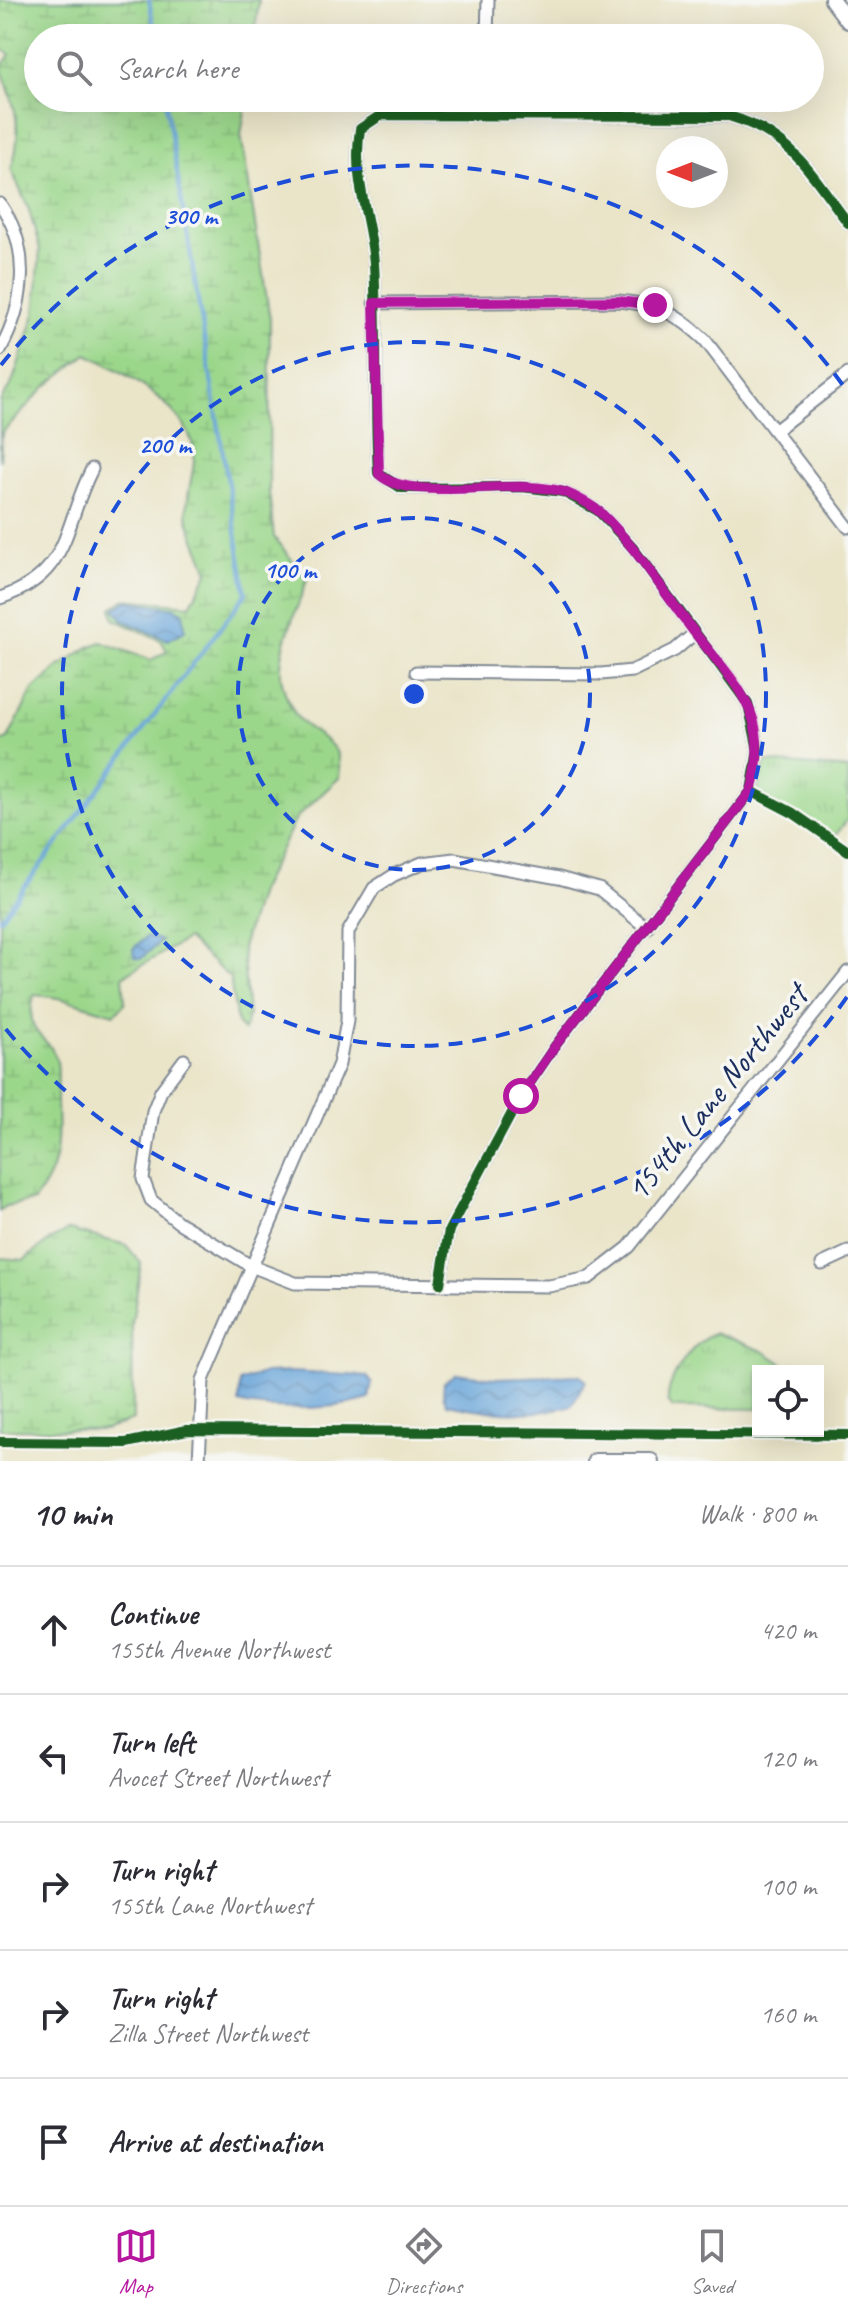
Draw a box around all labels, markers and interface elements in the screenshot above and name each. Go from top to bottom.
search box [24,24,824,112]
icon: search [52,46,96,90]
text: Search here [116,49,238,87]
north arrow [656,136,728,208]
text: 300 m [165,201,219,231]
route end [637,287,673,323]
text: 200 m [139,430,193,460]
text: 100 m [264,555,318,585]
centre of rings [400,680,428,708]
street label: 154th Lane Northwest [616,972,820,1209]
route start [503,1078,539,1114]
map controls [752,1365,824,1437]
button: locate [752,1365,824,1437]
text: 10 min [32,1492,112,1535]
text: Walk · 800 m [699,1497,816,1530]
text: Continue [108,1595,198,1633]
icon: ahead [32,1608,76,1652]
text: 420 m [760,1614,816,1647]
text: 155th Avenue Northwest [108,1633,330,1666]
text: Turn left [108,1723,195,1761]
icon: left [32,1736,76,1780]
text: 120 m [760,1742,816,1775]
text: Avocet Street Northwest [108,1761,328,1794]
text: Turn right [108,1851,213,1889]
icon: right [32,1864,76,1908]
text: 100 m [760,1870,816,1903]
text: 155th Lane Northwest [108,1889,312,1922]
text: Turn right [108,1979,213,2017]
icon: right [32,1992,76,2036]
text: 160 m [760,1998,816,2031]
text: Zilla Street Northwest [108,2017,308,2050]
icon: arrive [32,2120,76,2164]
text: Arrive at destination [108,2123,323,2161]
tab: Map [114,2224,158,2300]
tab: Directions [386,2224,462,2300]
tab: Saved [690,2224,734,2300]

